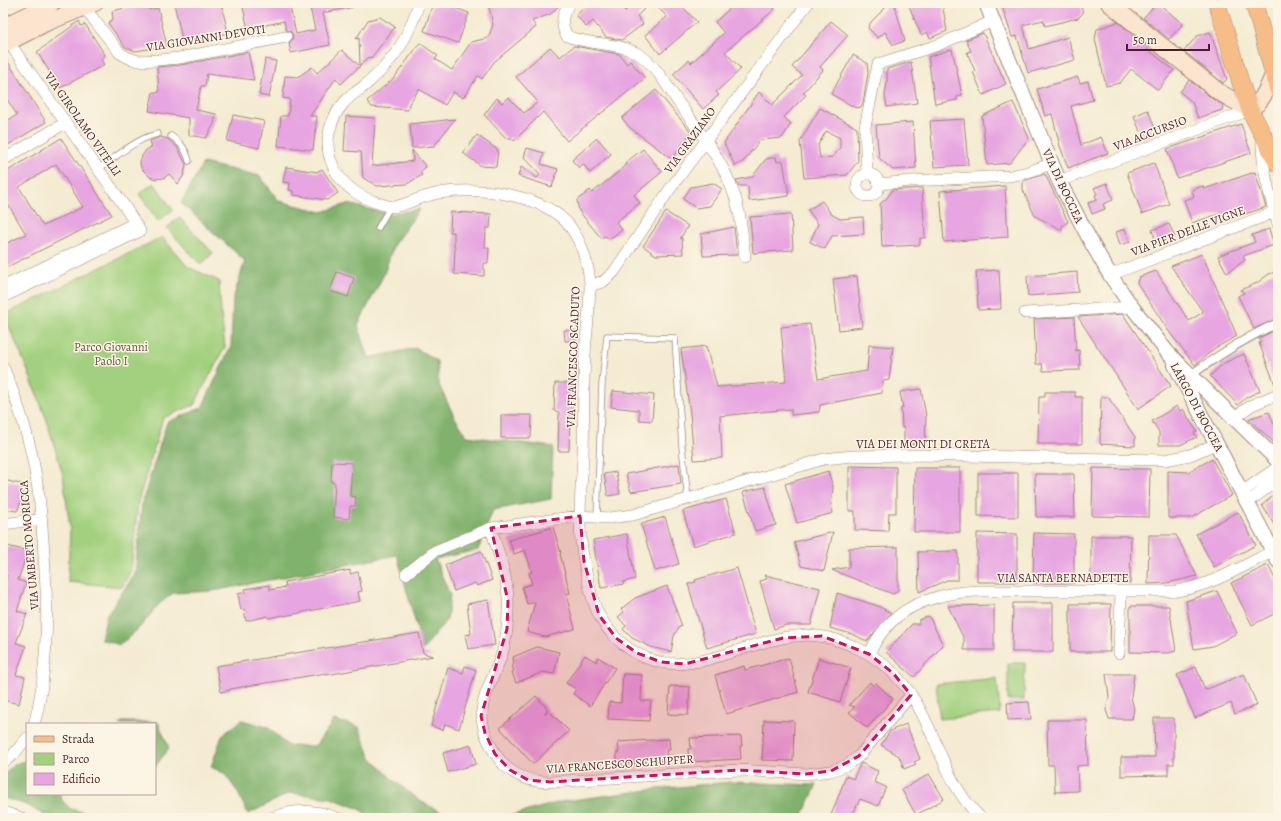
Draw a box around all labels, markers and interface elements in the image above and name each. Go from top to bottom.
street label: VIA GIOVANNI DEVOTI [144,21,267,55]
scale bar [1127,26,1209,52]
text: 50 m [1133,32,1157,48]
street label: VIA GIROLAMO VITELLI [40,68,125,179]
street label: VIA GRAZIANO [660,104,719,177]
street label: VIA ACCURSIO [1110,112,1189,155]
street label: VIA DI BOCCEA [1038,145,1088,227]
street label: VIA PIER DELLE VIGNE [1128,202,1247,260]
street label: VIA FRANCESCO SCADUTO [563,286,583,429]
park label: Parco Giovanni Paolo I [74,339,148,369]
street label: LARGO DI BOCCEA [1167,360,1228,455]
street label: VIA DEI MONTI DI CRETA [855,436,991,452]
street label: VIA UMBERTO MORICCA [15,479,43,611]
street label: VIA SANTA BERNADETTE [996,570,1129,586]
legend [26,723,156,795]
text: Strada [62,731,95,747]
text: Parco [62,751,89,767]
street label: VIA FRANCESCO SCHUPFER [545,751,695,777]
text: Edificio [62,771,100,787]

